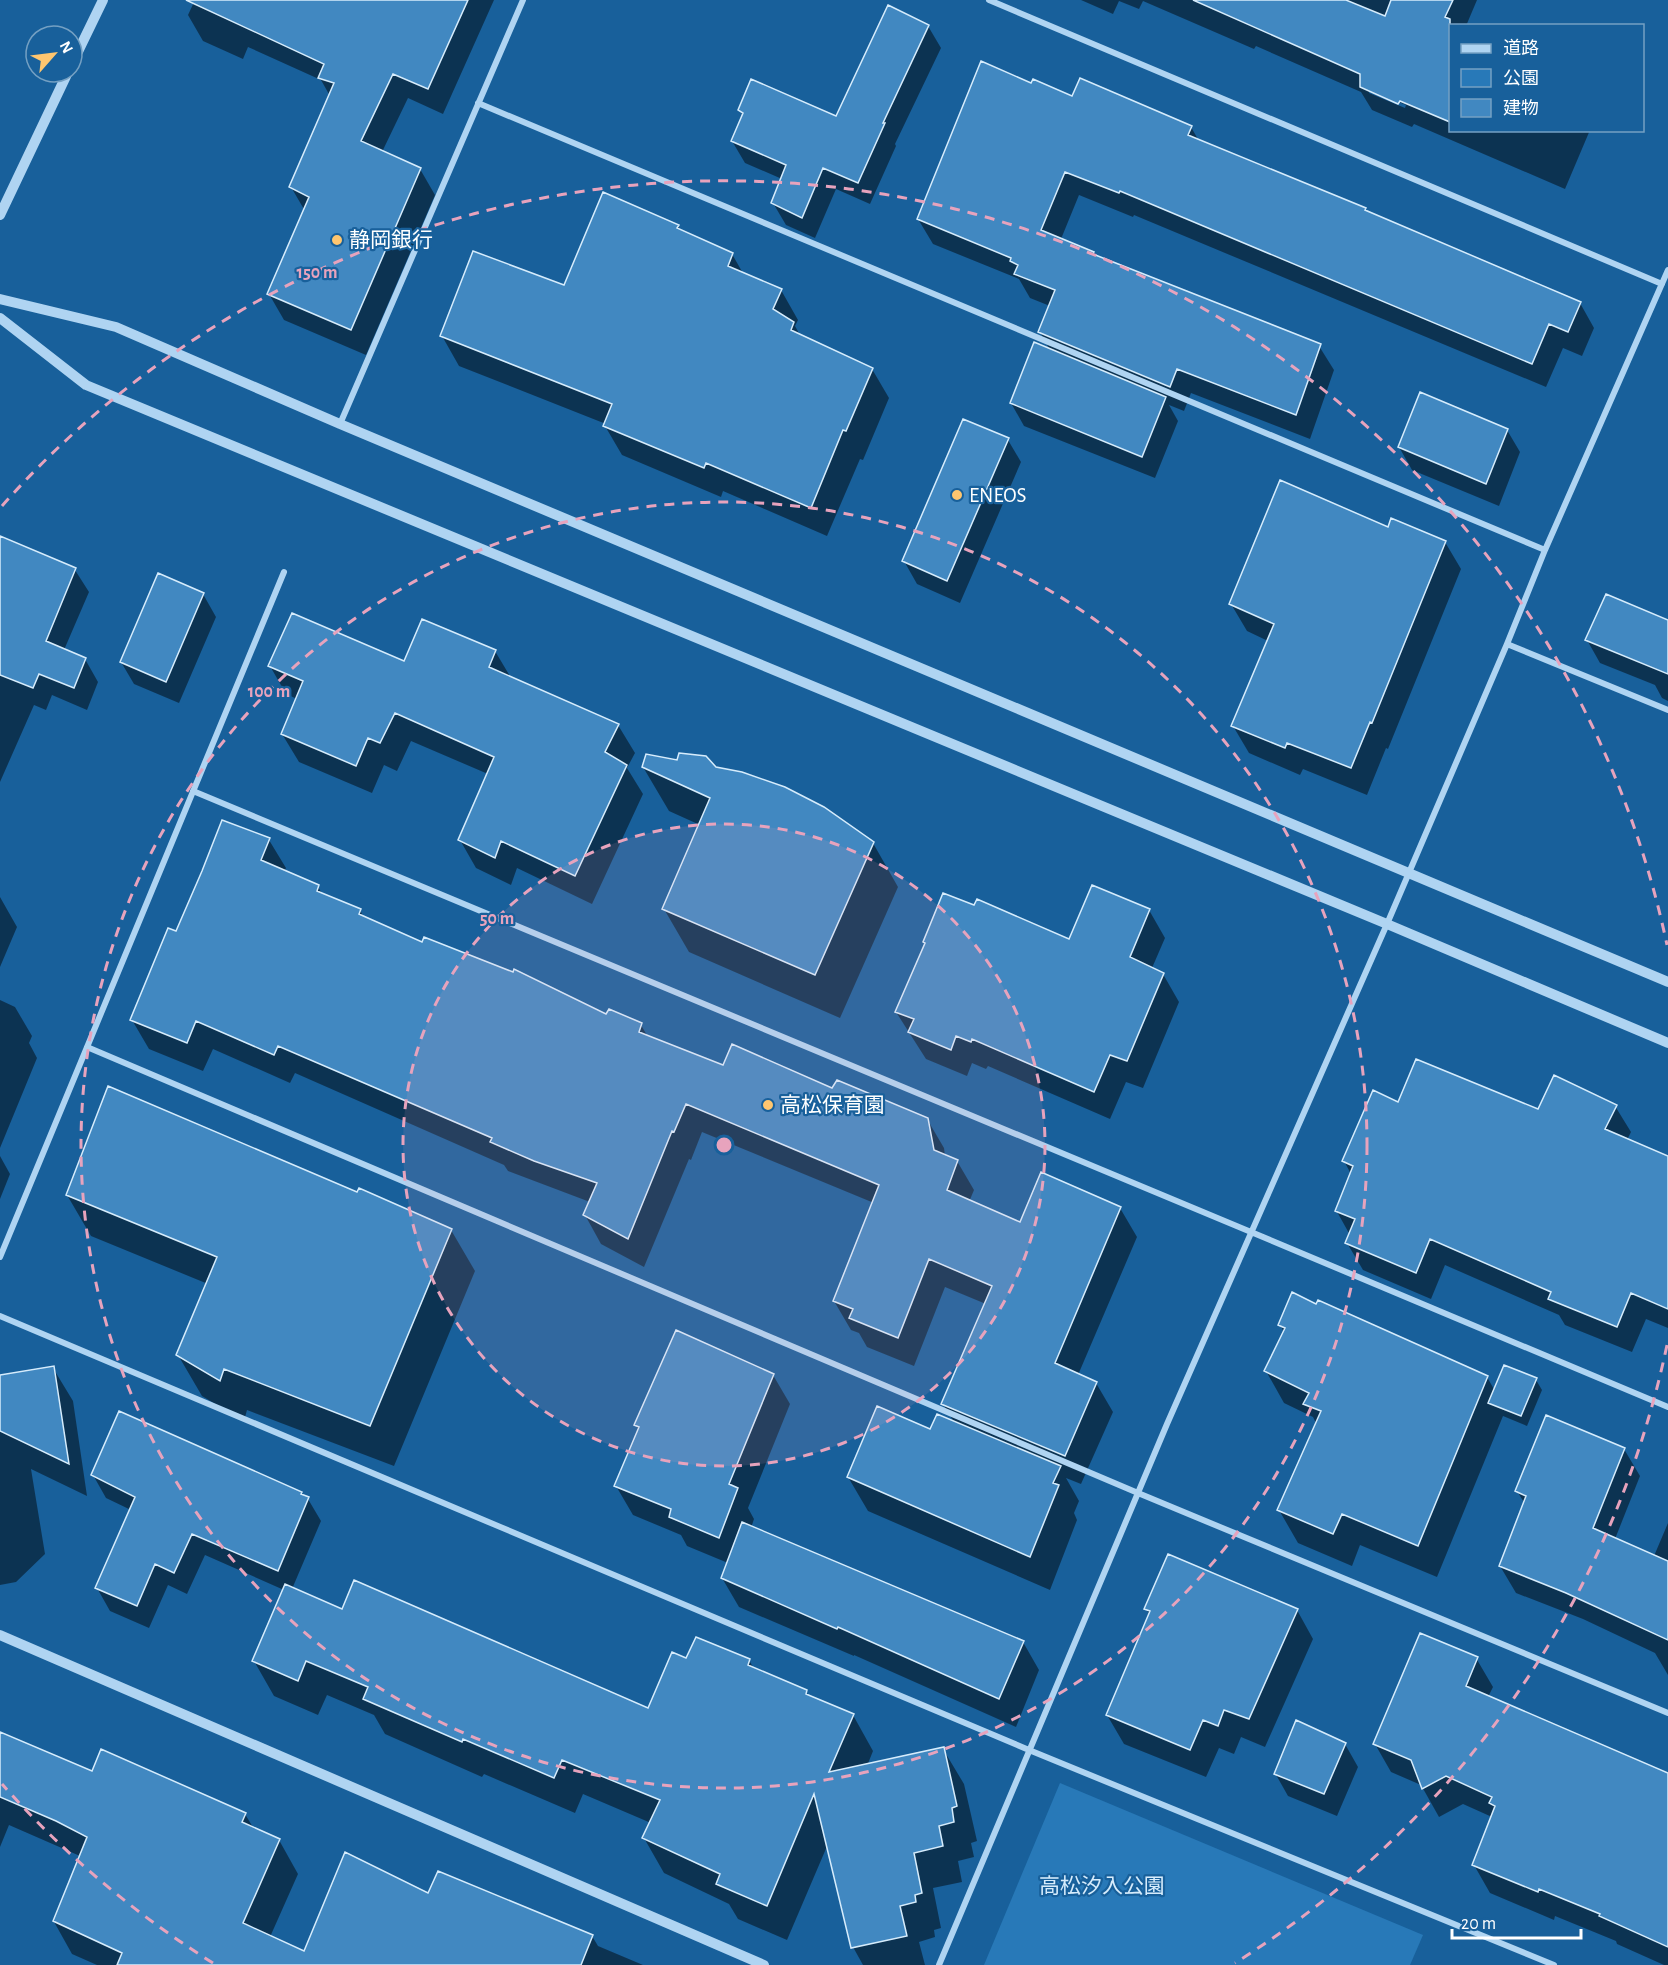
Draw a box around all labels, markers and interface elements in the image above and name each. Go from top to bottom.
north arrow [24,24,84,84]
legend [1449,24,1644,132]
text: 道路 [1503,38,1539,58]
text: N [57,39,76,56]
text: 公園 [1503,69,1539,88]
text: 建物 [1503,98,1539,118]
place label: 静岡銀行 [349,229,433,251]
marker: 静岡銀行 [330,233,344,247]
text: 150 m [297,264,337,282]
place label: ENEOS [969,485,1027,506]
marker: ENEOS [950,488,964,502]
text: 100 m [248,683,290,701]
text: 50 m [480,910,514,928]
place label: 高松保育園 [780,1094,885,1116]
marker: 高松保育園 [761,1098,775,1112]
centre of rings [714,1135,734,1155]
park label: 高松汐入公園 [1039,1875,1165,1897]
scale bar [1452,1902,1581,1940]
text: 20 m [1461,1915,1496,1933]

